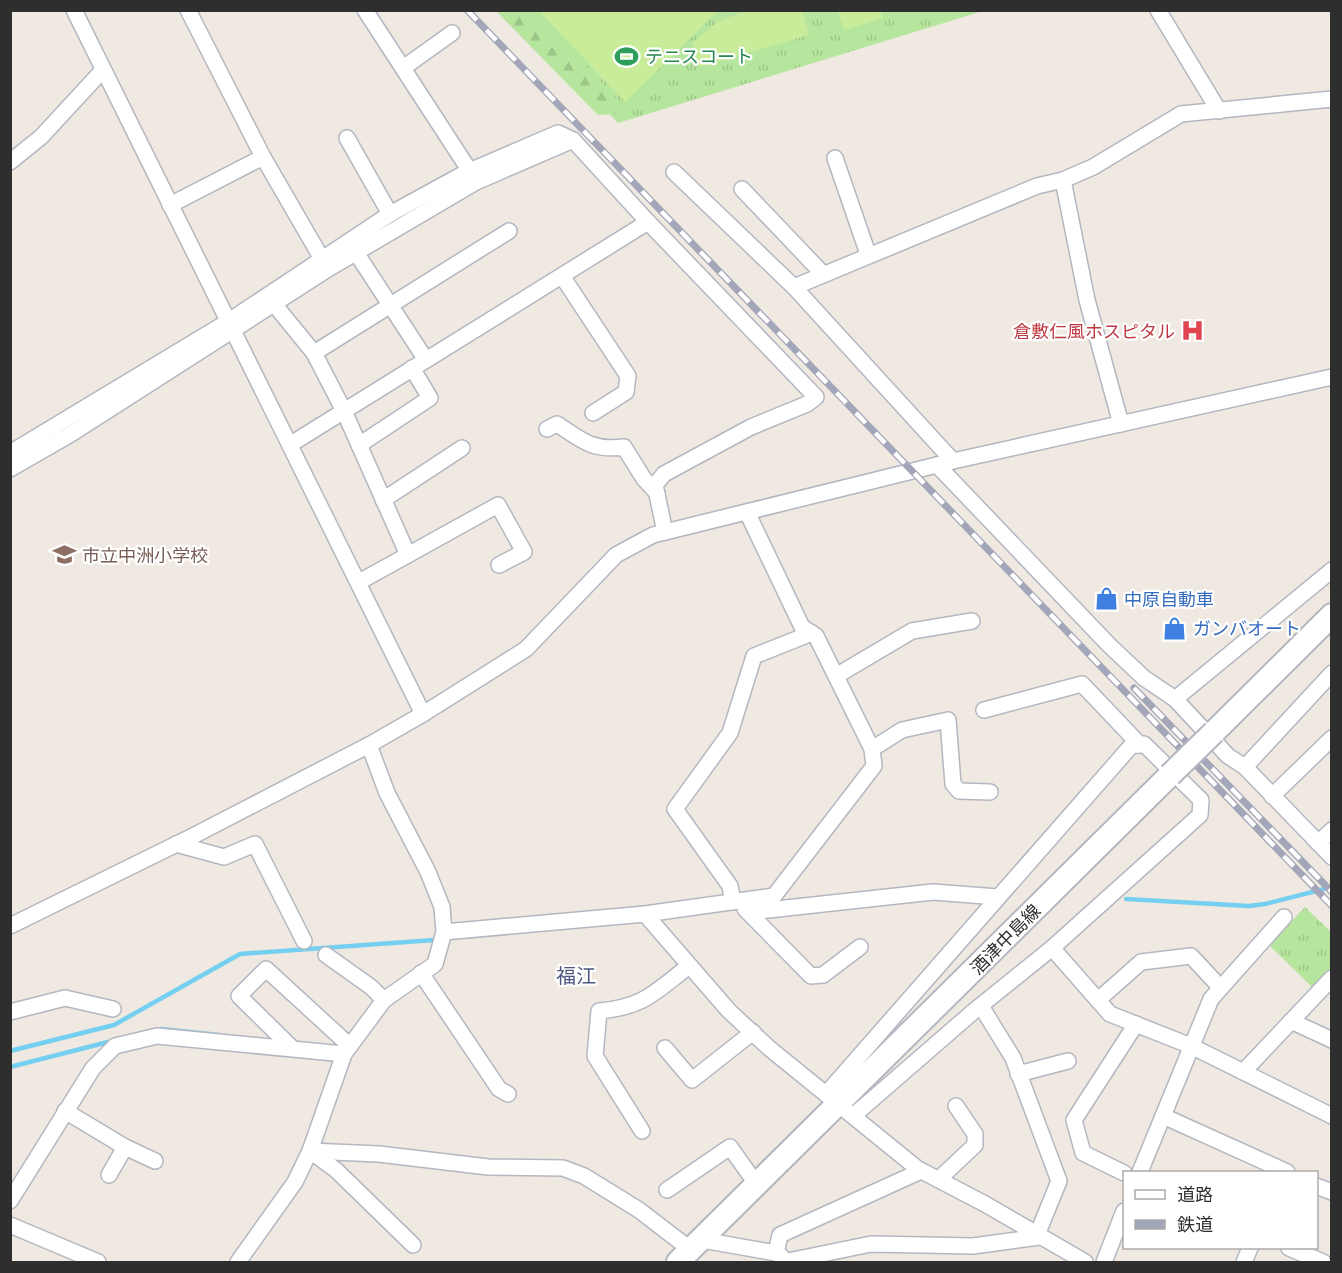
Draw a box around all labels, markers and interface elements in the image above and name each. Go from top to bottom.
sports icon: テニスコート [614,43,640,69]
place label: テニスコート [645,45,753,67]
hospital icon: 倉敷仁風ホスピタル [1180,318,1206,344]
place label: 倉敷仁風ホスピタル [1013,320,1175,342]
school or university icon: 市立中洲小学校 [51,542,77,568]
place label: 市立中洲小学校 [82,544,208,566]
shop icon: 中原自動車 [1093,586,1119,612]
place label: 中原自動車 [1124,588,1214,610]
shop icon: ガンバオート [1162,615,1188,641]
place label: ガンバオート [1193,617,1301,639]
street label: 酒津中島線 [965,899,1045,979]
district label: 福江 [556,963,596,987]
legend [1123,1171,1318,1249]
text: 道路 [1177,1183,1213,1205]
text: 鉄道 [1177,1213,1213,1235]

